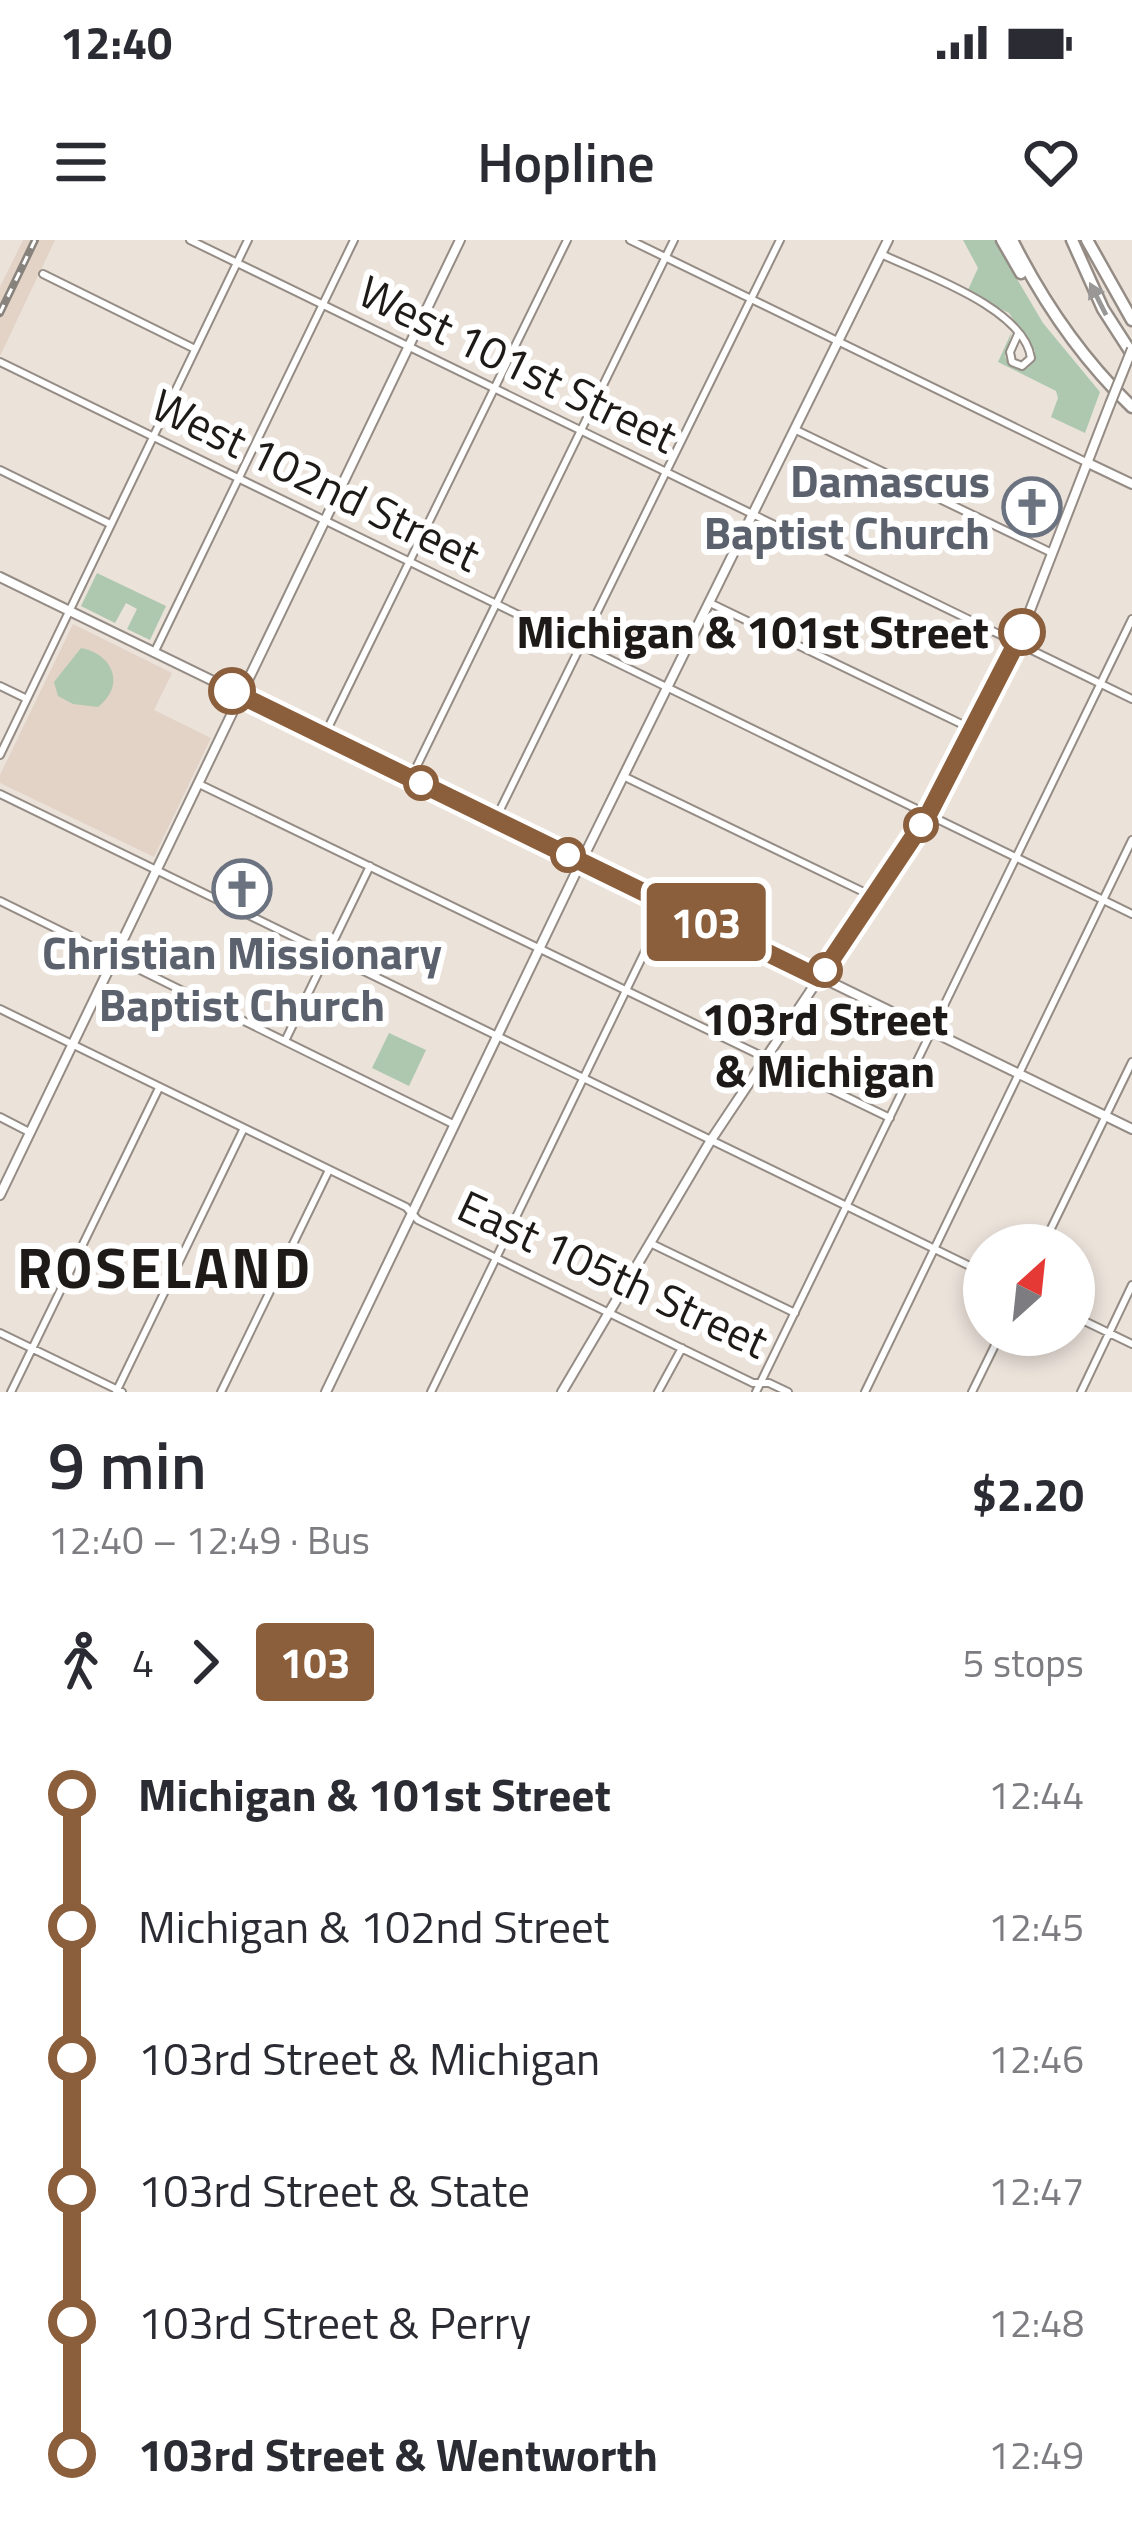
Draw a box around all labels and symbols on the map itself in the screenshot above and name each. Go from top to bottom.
street label: West 101st Street [348,257,689,470]
one-way arrow [1089,282,1109,316]
street label: West 102nd Street [141,370,492,588]
place label: Damascus Baptist Church [704,446,990,566]
church icon: Damascus Baptist Church [1001,476,1063,538]
place label: Michigan & 101st Street [516,597,989,665]
marker: Michigan & 101st Street [1000,610,1044,654]
unlabelled marker [210,669,254,713]
unlabelled marker [405,767,437,799]
unlabelled marker [905,809,937,841]
unlabelled marker [552,839,584,871]
church icon: Christian Missionary Baptist Church [211,858,273,920]
line badge: 103 [637,883,775,961]
place label: Christian Missionary Baptist Church [42,918,442,1038]
marker: 103rd Street & Michigan [809,954,841,986]
place label: 103rd Street & Michigan [702,984,948,1104]
street label: East 105th Street [447,1171,780,1375]
district label: ROSELAND [17,1223,313,1310]
north arrow [963,1224,1095,1356]

